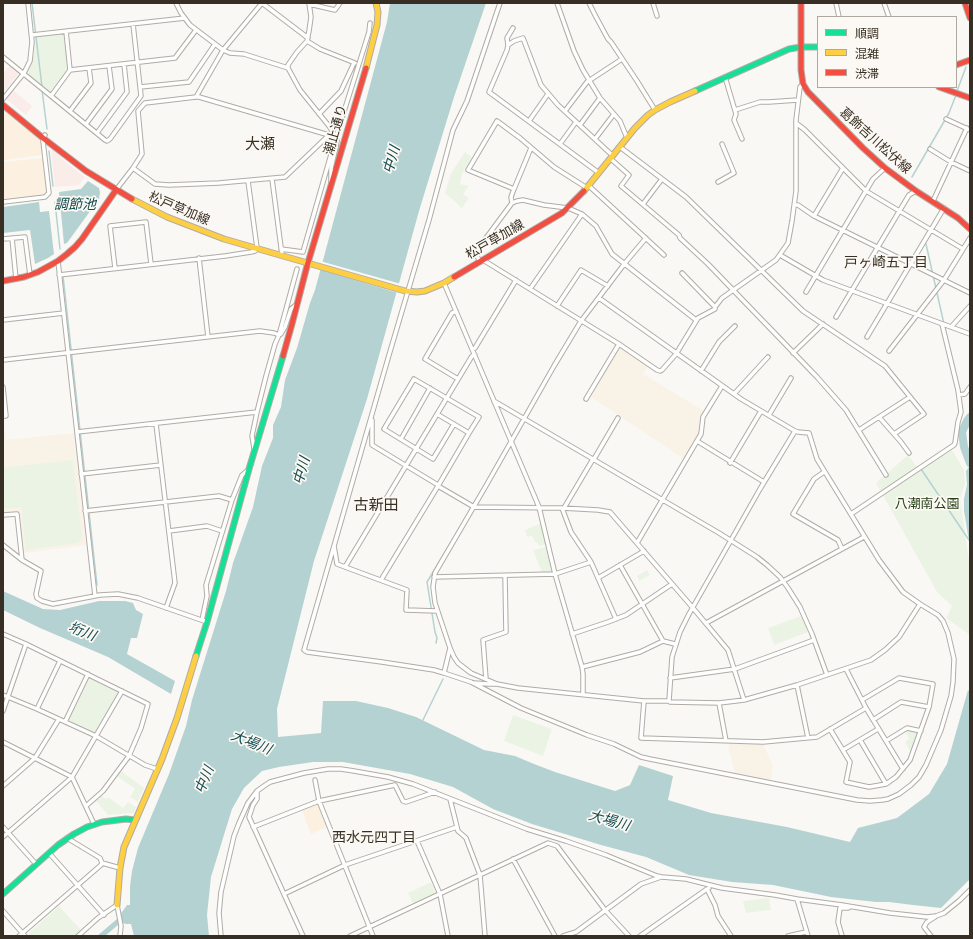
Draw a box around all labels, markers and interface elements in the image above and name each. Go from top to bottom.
legend [817,16,957,88]
text: 順調 [855,27,879,41]
text: 混雑 [855,47,879,61]
text: 渋滞 [855,67,879,81]
street label: 潮止通り [321,103,351,157]
street label: 葛飾吉川松伏線 [836,105,914,177]
district label: 大瀬 [245,136,275,154]
water label: 中川 [380,144,404,176]
street label: 松戸草加線 [146,189,212,229]
water label: 調節池 [54,197,96,213]
street label: 松戸草加線 [463,217,527,263]
district label: 戸ヶ崎五丁目 [844,255,928,271]
water label: 中川 [290,455,314,487]
park label: 八潮南公園 [895,496,959,512]
district label: 古新田 [354,497,398,515]
water label: 垳川 [66,619,98,645]
water label: 大場川 [228,727,274,759]
water label: 中川 [192,764,218,796]
water label: 大場川 [586,807,632,835]
district label: 西水元四丁目 [332,830,416,846]

